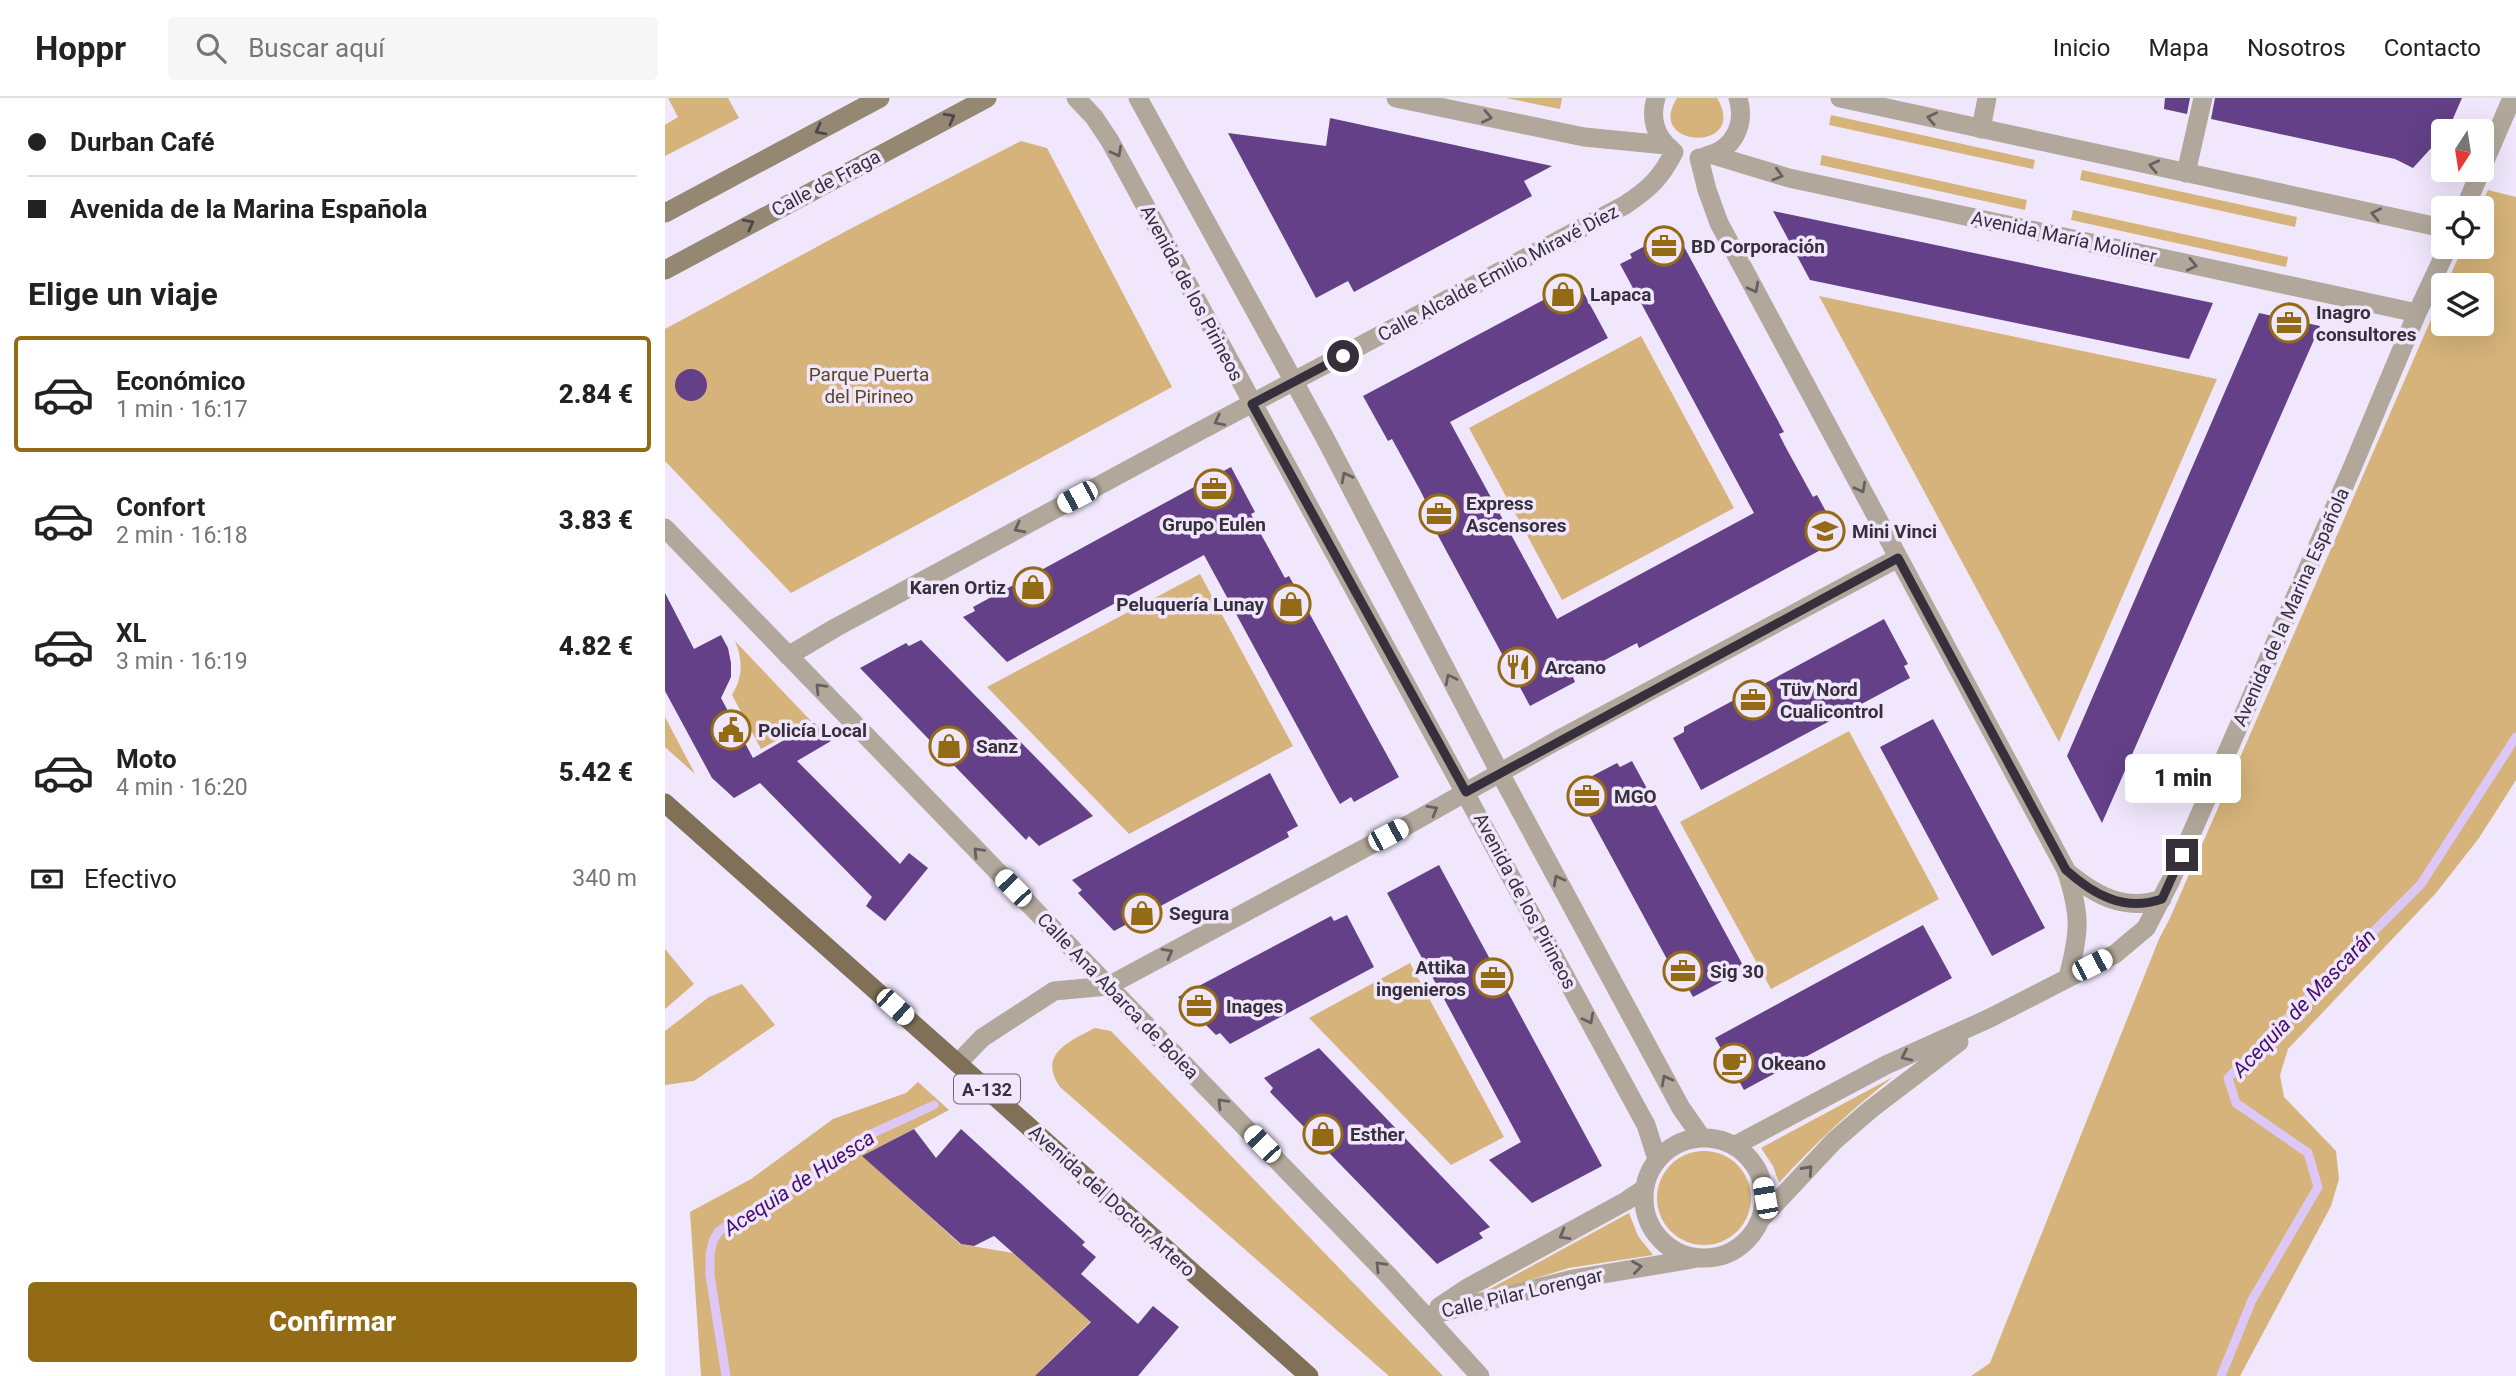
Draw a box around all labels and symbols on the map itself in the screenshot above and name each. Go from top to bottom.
one-way arrow [1481,108,1493,123]
one-way arrow [942,112,955,126]
one-way arrow [1926,112,1938,126]
north arrow [2431,119,2494,182]
one-way arrow [815,122,827,135]
street label: Calle de Fraga [768,145,884,221]
one-way arrow [1108,145,1122,158]
one-way arrow [2148,159,2160,174]
one-way arrow [1772,166,1784,181]
street label: Calle Alcalde Emilio Miravé Díez [1374,200,1622,346]
street label: Avenida de los Pirineos [1136,201,1248,385]
street label: Avenida María Moliner [1969,206,2159,268]
one-way arrow [2370,208,2382,222]
one-way arrow [741,219,754,233]
office icon: BD Corporación [1643,225,1685,267]
place label: BD Corporación [1691,235,1825,258]
one-way arrow [2186,256,2198,271]
shop icon: Lapaca [1542,273,1584,315]
one-way arrow [1746,280,1759,293]
place label: Lapaca [1590,283,1651,306]
place label: Inagro consultores [2316,301,2417,346]
office icon: Inagro consultores [2268,302,2310,344]
route start [1327,340,1359,372]
park label: Parque Puerta del Pirineo [809,363,929,408]
one-way arrow [1214,412,1226,426]
office icon: Grupo Eulen [1193,468,1235,510]
one-way arrow [1340,472,1354,484]
car [1054,478,1101,516]
one-way arrow [1853,481,1867,494]
street label: Avenida de la Marina Española [2228,484,2354,730]
place label: Express Ascensores [1466,492,1567,537]
office icon: Express Ascensores [1418,493,1460,535]
school or university icon: Mini Vinci [1804,510,1846,552]
place label: Grupo Eulen [1162,513,1266,536]
one-way arrow [1014,520,1026,534]
place label: Mini Vinci [1852,520,1937,543]
shop icon: Karen Ortiz [1012,566,1054,608]
place label: Karen Ortiz [910,576,1006,599]
shop icon: Peluquería Lunay [1270,583,1312,625]
place label: Peluquería Lunay [1116,593,1264,616]
restaurant icon: Arcano [1497,646,1539,688]
place label: Arcano [1545,656,1606,679]
one-way arrow [1445,674,1459,686]
place label: Tüv Nord Cualicontrol [1780,678,1883,723]
office icon: Tüv Nord Cualicontrol [1732,679,1774,721]
one-way arrow [815,683,828,696]
public building icon: Policía Local [710,709,752,751]
place label: Policía Local [758,719,867,742]
shop icon: Sanz [928,725,970,767]
place label: Sanz [976,735,1019,758]
callout: 1 min [2124,754,2240,802]
office icon: MGO [1566,775,1608,817]
place label: MGO [1614,785,1657,808]
one-way arrow [1426,805,1438,818]
street label: Avenida de los Pirineos [1469,809,1581,993]
car [1365,816,1412,854]
route end [2166,839,2198,871]
one-way arrow [973,847,986,860]
car [991,866,1036,910]
one-way arrow [1552,875,1566,887]
shop icon: Segura [1121,892,1163,934]
place label: Segura [1169,902,1229,925]
street label: Calle Ana Abarca de Bolea [1032,908,1204,1084]
water label: Acequia de Mascarán [2227,924,2381,1083]
car [2069,946,2116,984]
one-way arrow [1161,948,1173,961]
office icon: Sig 30 [1662,950,1704,992]
place label: Attika ingenieros [1376,956,1466,1001]
office icon: Attika ingenieros [1472,957,1514,999]
place label: Sig 30 [1710,960,1764,983]
car [873,985,918,1029]
office icon: Inages [1178,985,1220,1027]
place label: Inages [1226,995,1283,1018]
one-way arrow [1581,1012,1594,1024]
cafe icon: Okeano [1713,1042,1755,1084]
one-way arrow [1901,1048,1913,1062]
place label: Okeano [1761,1052,1826,1075]
road number: A-132 [954,1074,1020,1104]
one-way arrow [1660,1075,1674,1087]
one-way arrow [1217,1098,1230,1111]
shop icon: Esther [1302,1113,1344,1155]
street label: Avenida del Doctor Artero [1024,1120,1200,1282]
car [1240,1122,1285,1166]
place label: Esther [1350,1123,1405,1146]
water label: Acequia de Huesca [718,1125,879,1241]
one-way arrow [1799,1165,1812,1178]
car [1752,1175,1779,1221]
one-way arrow [1559,1227,1571,1240]
one-way arrow [1631,1260,1643,1275]
one-way arrow [1375,1261,1388,1274]
street label: Calle Pilar Lorengar [1439,1263,1605,1323]

